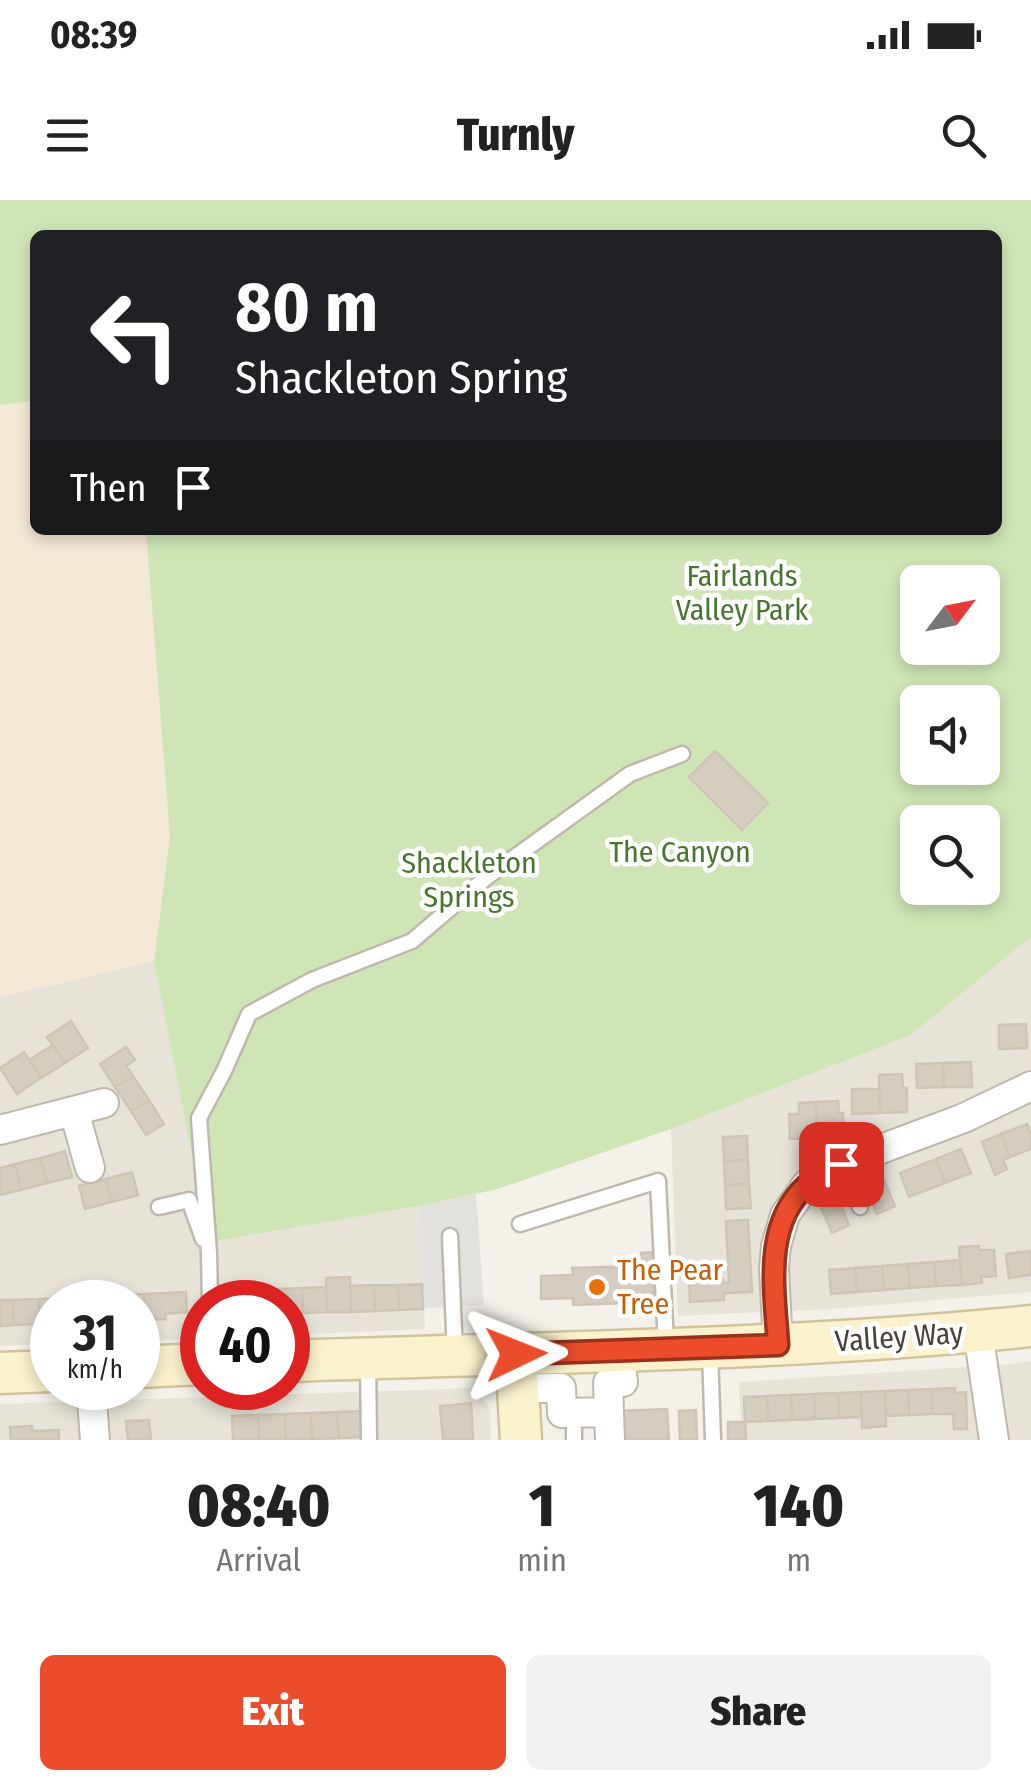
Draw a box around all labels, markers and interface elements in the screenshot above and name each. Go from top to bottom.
text: 08:39 [50,12,137,58]
icon: menu [40,108,95,163]
text: Turnly [457,108,574,162]
icon: search [936,108,991,163]
text: 80 m [235,266,378,350]
icon: left [70,270,200,400]
text: Shackleton Spring [235,351,567,405]
icon: arrive [166,460,221,515]
text: Then [70,465,146,511]
park label: Fairlands Valley Park [676,558,808,628]
north arrow [900,565,1000,665]
map controls [900,565,1000,905]
button: sound [900,685,1000,785]
button: search [900,805,1000,905]
park label: The Canyon [609,834,751,870]
park label: Shackleton Springs [401,845,537,915]
pin [799,1122,884,1207]
icon: arrive [814,1137,869,1192]
place label: The Pear Tree [617,1252,724,1322]
marker: The Pear Tree [586,1276,608,1298]
speed limit sign: 40 [180,1280,310,1410]
position arrow [464,1302,568,1406]
text: 31 [73,1303,117,1363]
street label: Valley Way [834,1315,965,1359]
text: km/h [67,1355,123,1385]
text: 08:40 [187,1470,330,1542]
text: 1 [529,1470,555,1542]
text: 140 [754,1470,844,1542]
text: Arrival [216,1541,301,1579]
text: min [517,1541,567,1579]
text: m [787,1541,811,1579]
button: Exit [40,1655,506,1770]
button: Share [526,1655,991,1770]

